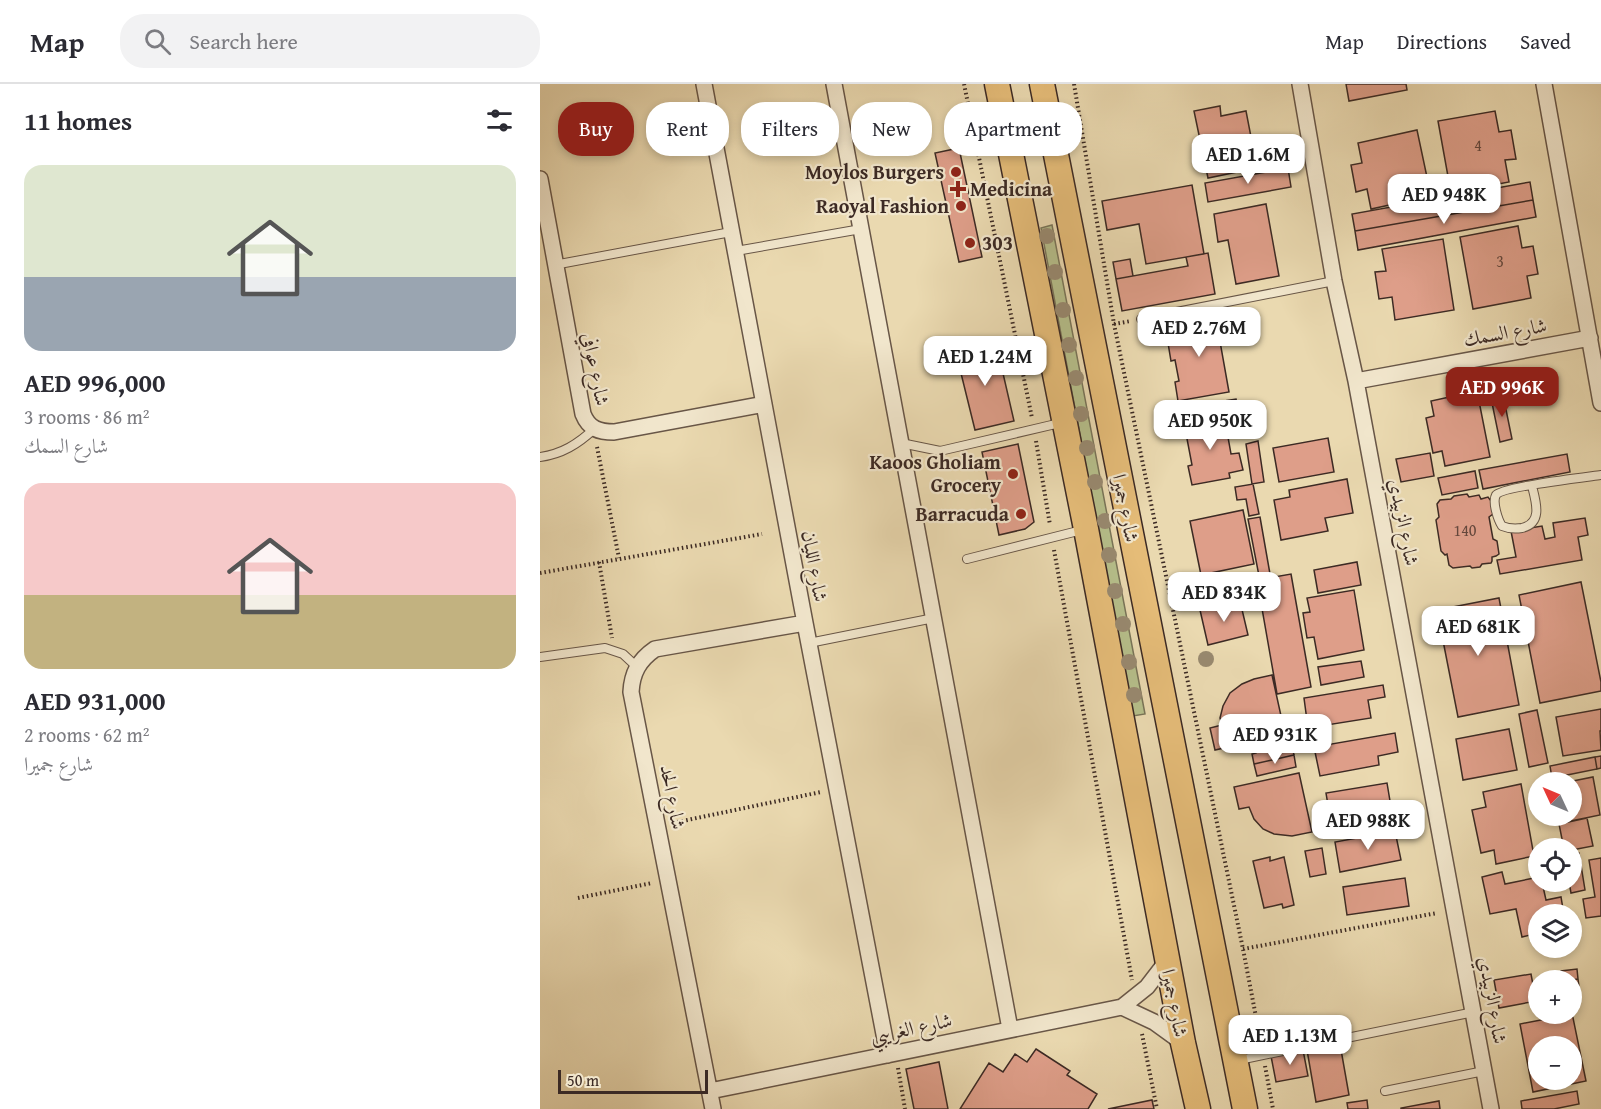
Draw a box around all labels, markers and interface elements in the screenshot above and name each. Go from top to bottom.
search box [120,14,540,68]
text: Map [30,21,84,62]
icon: search [141,25,174,58]
text: Search here [189,25,298,57]
text: Map [1325,26,1364,57]
text: Directions [1397,26,1487,57]
text: Saved [1520,26,1571,57]
text: 11 homes [24,101,132,140]
chip: Buy [558,102,634,156]
chip: Rent [646,102,729,156]
chip: Filters [741,102,839,156]
chip: New [851,102,932,156]
chip: Apartment [944,102,1082,156]
icon: filters [483,104,516,137]
house number: 4 [1474,133,1482,157]
pin: AED 1.6M [1186,134,1310,185]
text: AED 1.6M [1206,139,1290,168]
place label: Moylos Burgers [805,157,944,186]
marker: Moylos Burgers [949,165,963,179]
place label: Medicina [970,174,1053,203]
pin: AED 948K [1382,174,1506,225]
text: AED 948K [1402,179,1486,208]
marker: Medicina [951,182,965,196]
place label: Raoyal Fashion [816,191,949,220]
marker: Raoyal Fashion [954,199,968,213]
icon: home [216,204,324,312]
place label: 303 [982,228,1013,257]
marker: 303 [963,236,977,250]
house number: 3 [1496,249,1504,273]
pin: AED 2.76M [1130,307,1268,358]
street label: شارع السمك [1461,310,1550,357]
text: AED 2.76M [1152,312,1246,341]
street label: شارع عوافي [571,330,618,409]
pin: AED 1.24M [916,336,1054,387]
text: AED 1.24M [938,341,1032,370]
text: AED 996,000 [24,363,165,402]
pin: AED 996K [1440,367,1564,418]
text: AED 996K [1460,372,1544,401]
pin: AED 950K [1148,400,1272,451]
text: 3 rooms · 86 m² [24,402,150,431]
text: AED 950K [1168,405,1252,434]
text: شارع السمك [24,431,108,460]
place label: Kaoos Gholiam Grocery [869,447,1002,499]
marker: Kaoos Gholiam Grocery [1006,467,1020,481]
street label: شارع جميرا [1102,471,1147,545]
street label: شارع الزبيدي [1378,476,1427,569]
place label: Barracuda [916,499,1010,528]
marker: Barracuda [1014,507,1028,521]
house number: 140 [1453,518,1477,542]
icon: home [216,522,324,630]
street label: شارع الليان [791,528,836,605]
pin: AED 834K [1162,572,1286,623]
text: AED 834K [1182,577,1266,606]
pin: AED 681K [1416,606,1540,657]
text: AED 681K [1436,611,1520,640]
text: AED 931,000 [24,681,165,720]
pin: AED 931K [1213,714,1337,765]
text: AED 931K [1233,719,1317,748]
text: 2 rooms · 62 m² [24,720,150,749]
text: شارع جميرا [24,749,93,778]
street label: شارع الحد [649,762,694,833]
north arrow [1528,772,1582,826]
map controls [1528,772,1582,1090]
pin: AED 988K [1306,800,1430,851]
text: AED 988K [1326,805,1410,834]
button: locate [1528,838,1582,892]
button: layers [1528,904,1582,958]
street label: شارع الزبيدي [1468,954,1515,1047]
street label: شارع جميرا [1151,966,1196,1040]
button: + [1528,970,1582,1024]
street label: شارع الغريبي [867,1005,955,1054]
pin: AED 1.13M [1221,1015,1359,1066]
text: AED 1.13M [1243,1020,1337,1049]
button: − [1528,1036,1582,1090]
scale bar [558,1067,708,1094]
text: 50 m [567,1068,599,1092]

